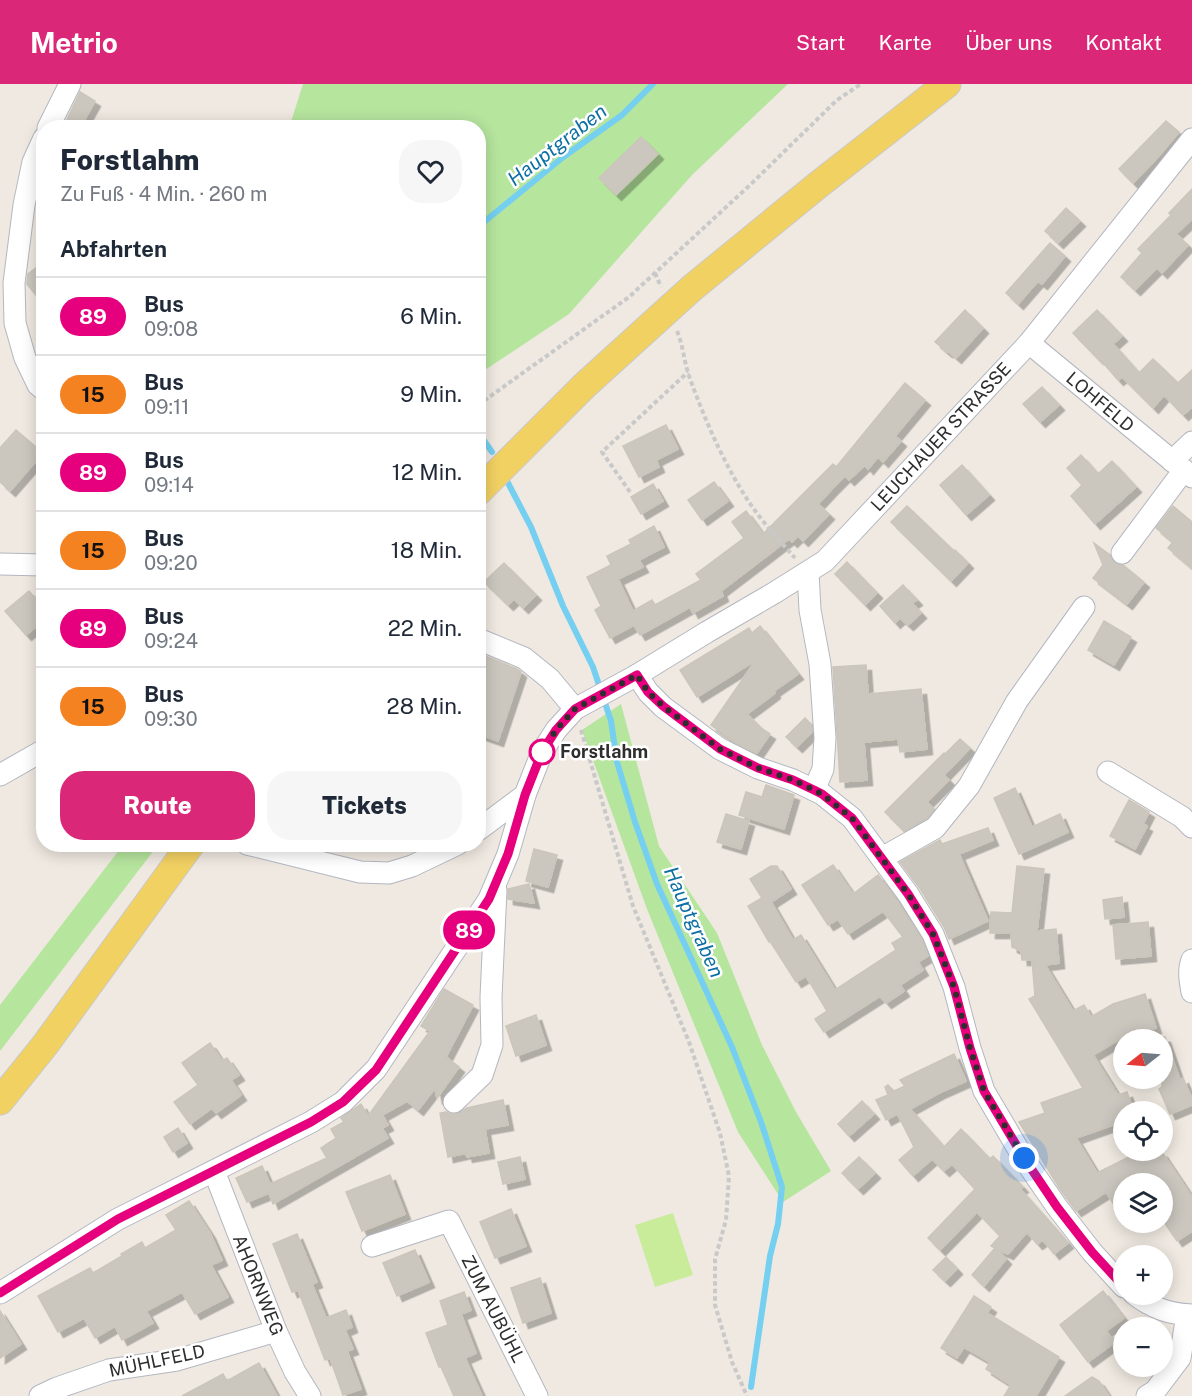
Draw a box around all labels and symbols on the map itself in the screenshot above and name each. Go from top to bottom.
water label: Hauptgraben [503,99,611,191]
street label: LEUCHAUER STRASSE [866,358,1015,515]
street label: LOHFELD [1062,367,1138,436]
marker: Forstlahm [529,739,555,765]
place label: Forstlahm [560,741,648,762]
water label: Hauptgraben [659,863,729,981]
line badge: 89 [442,910,496,950]
north arrow [1113,1029,1173,1089]
your location [1009,1143,1039,1173]
street label: AHORNWEG [229,1231,288,1338]
street label: ZUM AUBÜHL [457,1251,530,1366]
street label: MÜHLFELD [107,1339,207,1381]

